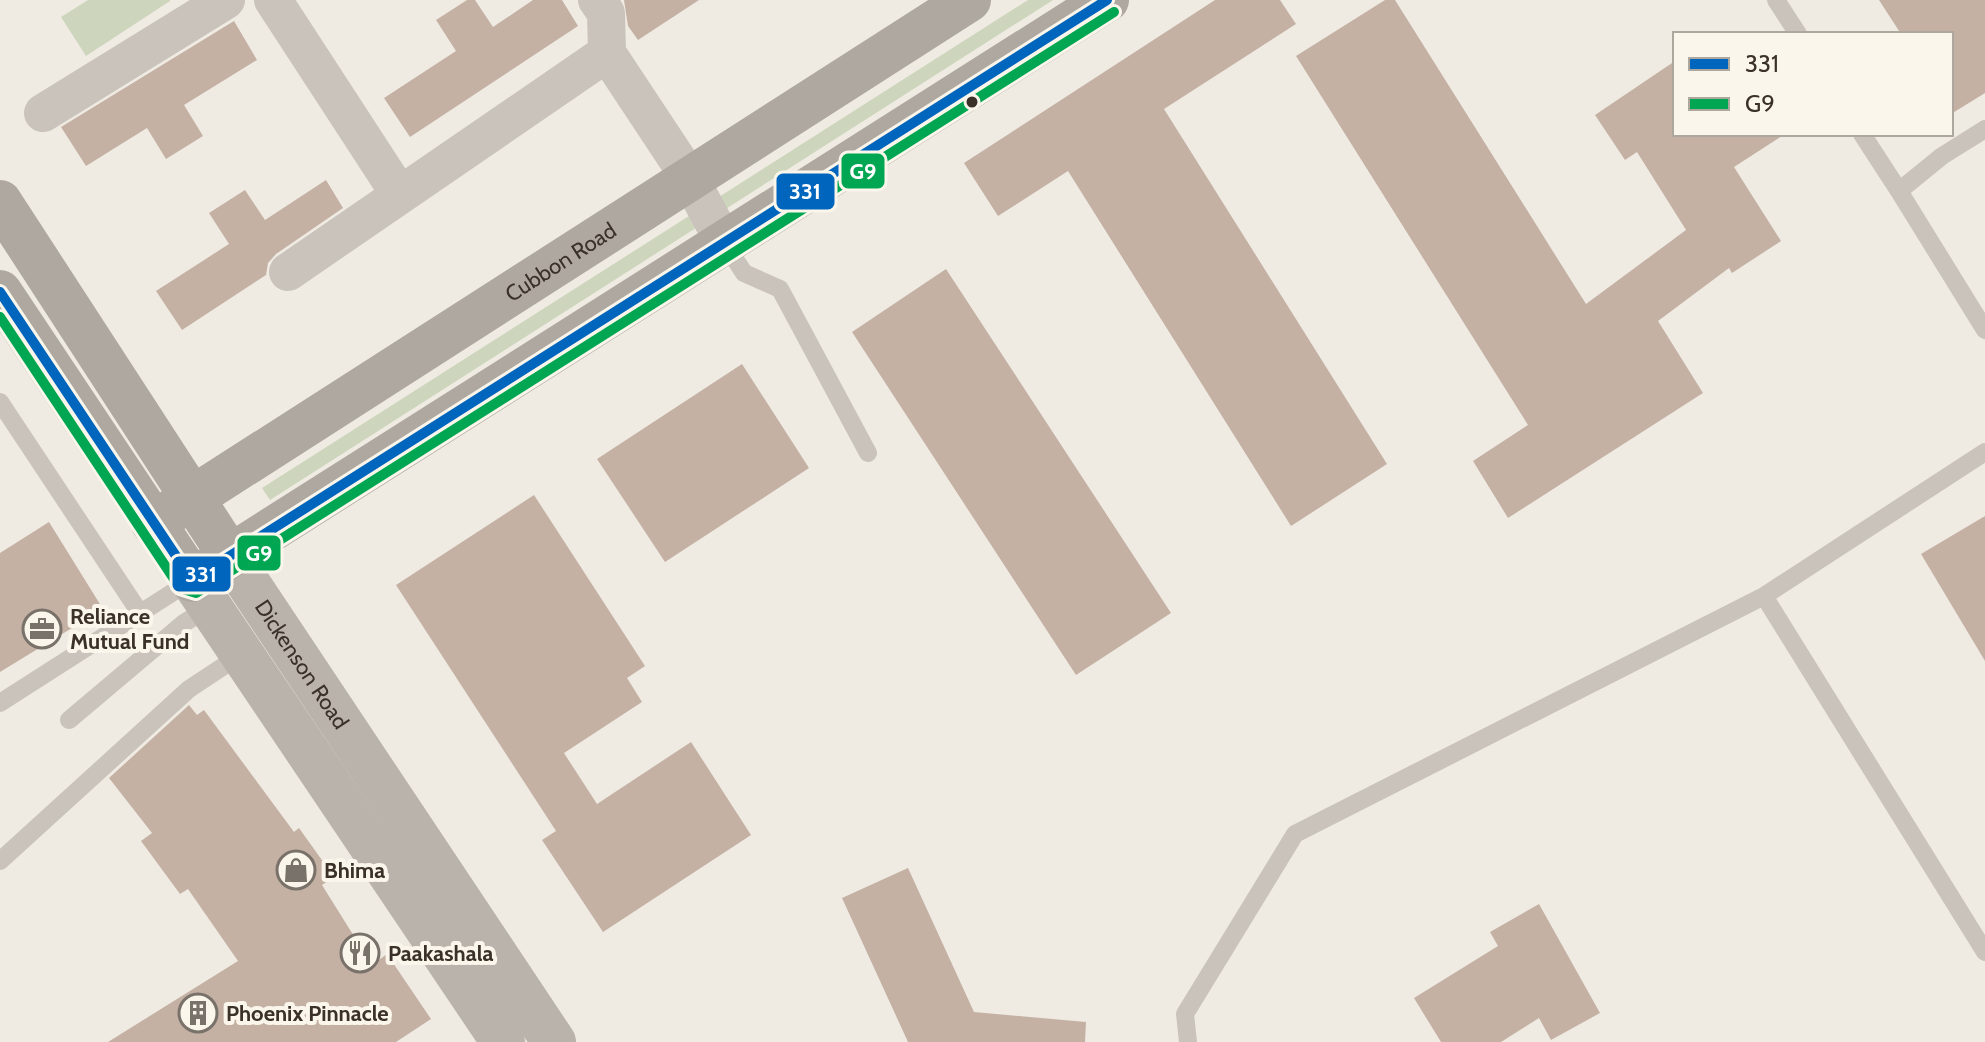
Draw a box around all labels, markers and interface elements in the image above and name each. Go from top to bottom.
legend [1673,32,1953,136]
text: 331 [1745,49,1779,78]
text: G9 [1745,89,1775,118]
unlabelled marker [964,94,980,110]
line badge: G9 [840,152,886,190]
text: G9 [850,158,876,185]
line badge: 331 [775,172,836,211]
text: 331 [789,178,821,205]
street label: Cubbon Road [500,216,621,307]
line badge: G9 [236,534,282,572]
text: G9 [246,540,272,567]
line badge: 331 [171,555,232,593]
text: 331 [185,561,217,588]
street label: Dickenson Road [249,594,355,734]
place label: Reliance Mutual Fund [70,603,189,655]
office icon: Reliance Mutual Fund [21,608,63,650]
shop icon: Bhima [275,849,317,891]
place label: Bhima [324,857,385,884]
restaurant icon: Paakashala [339,932,381,974]
place label: Paakashala [388,940,493,967]
building icon: Phoenix Pinnacle [177,992,219,1034]
place label: Phoenix Pinnacle [226,1000,389,1027]

